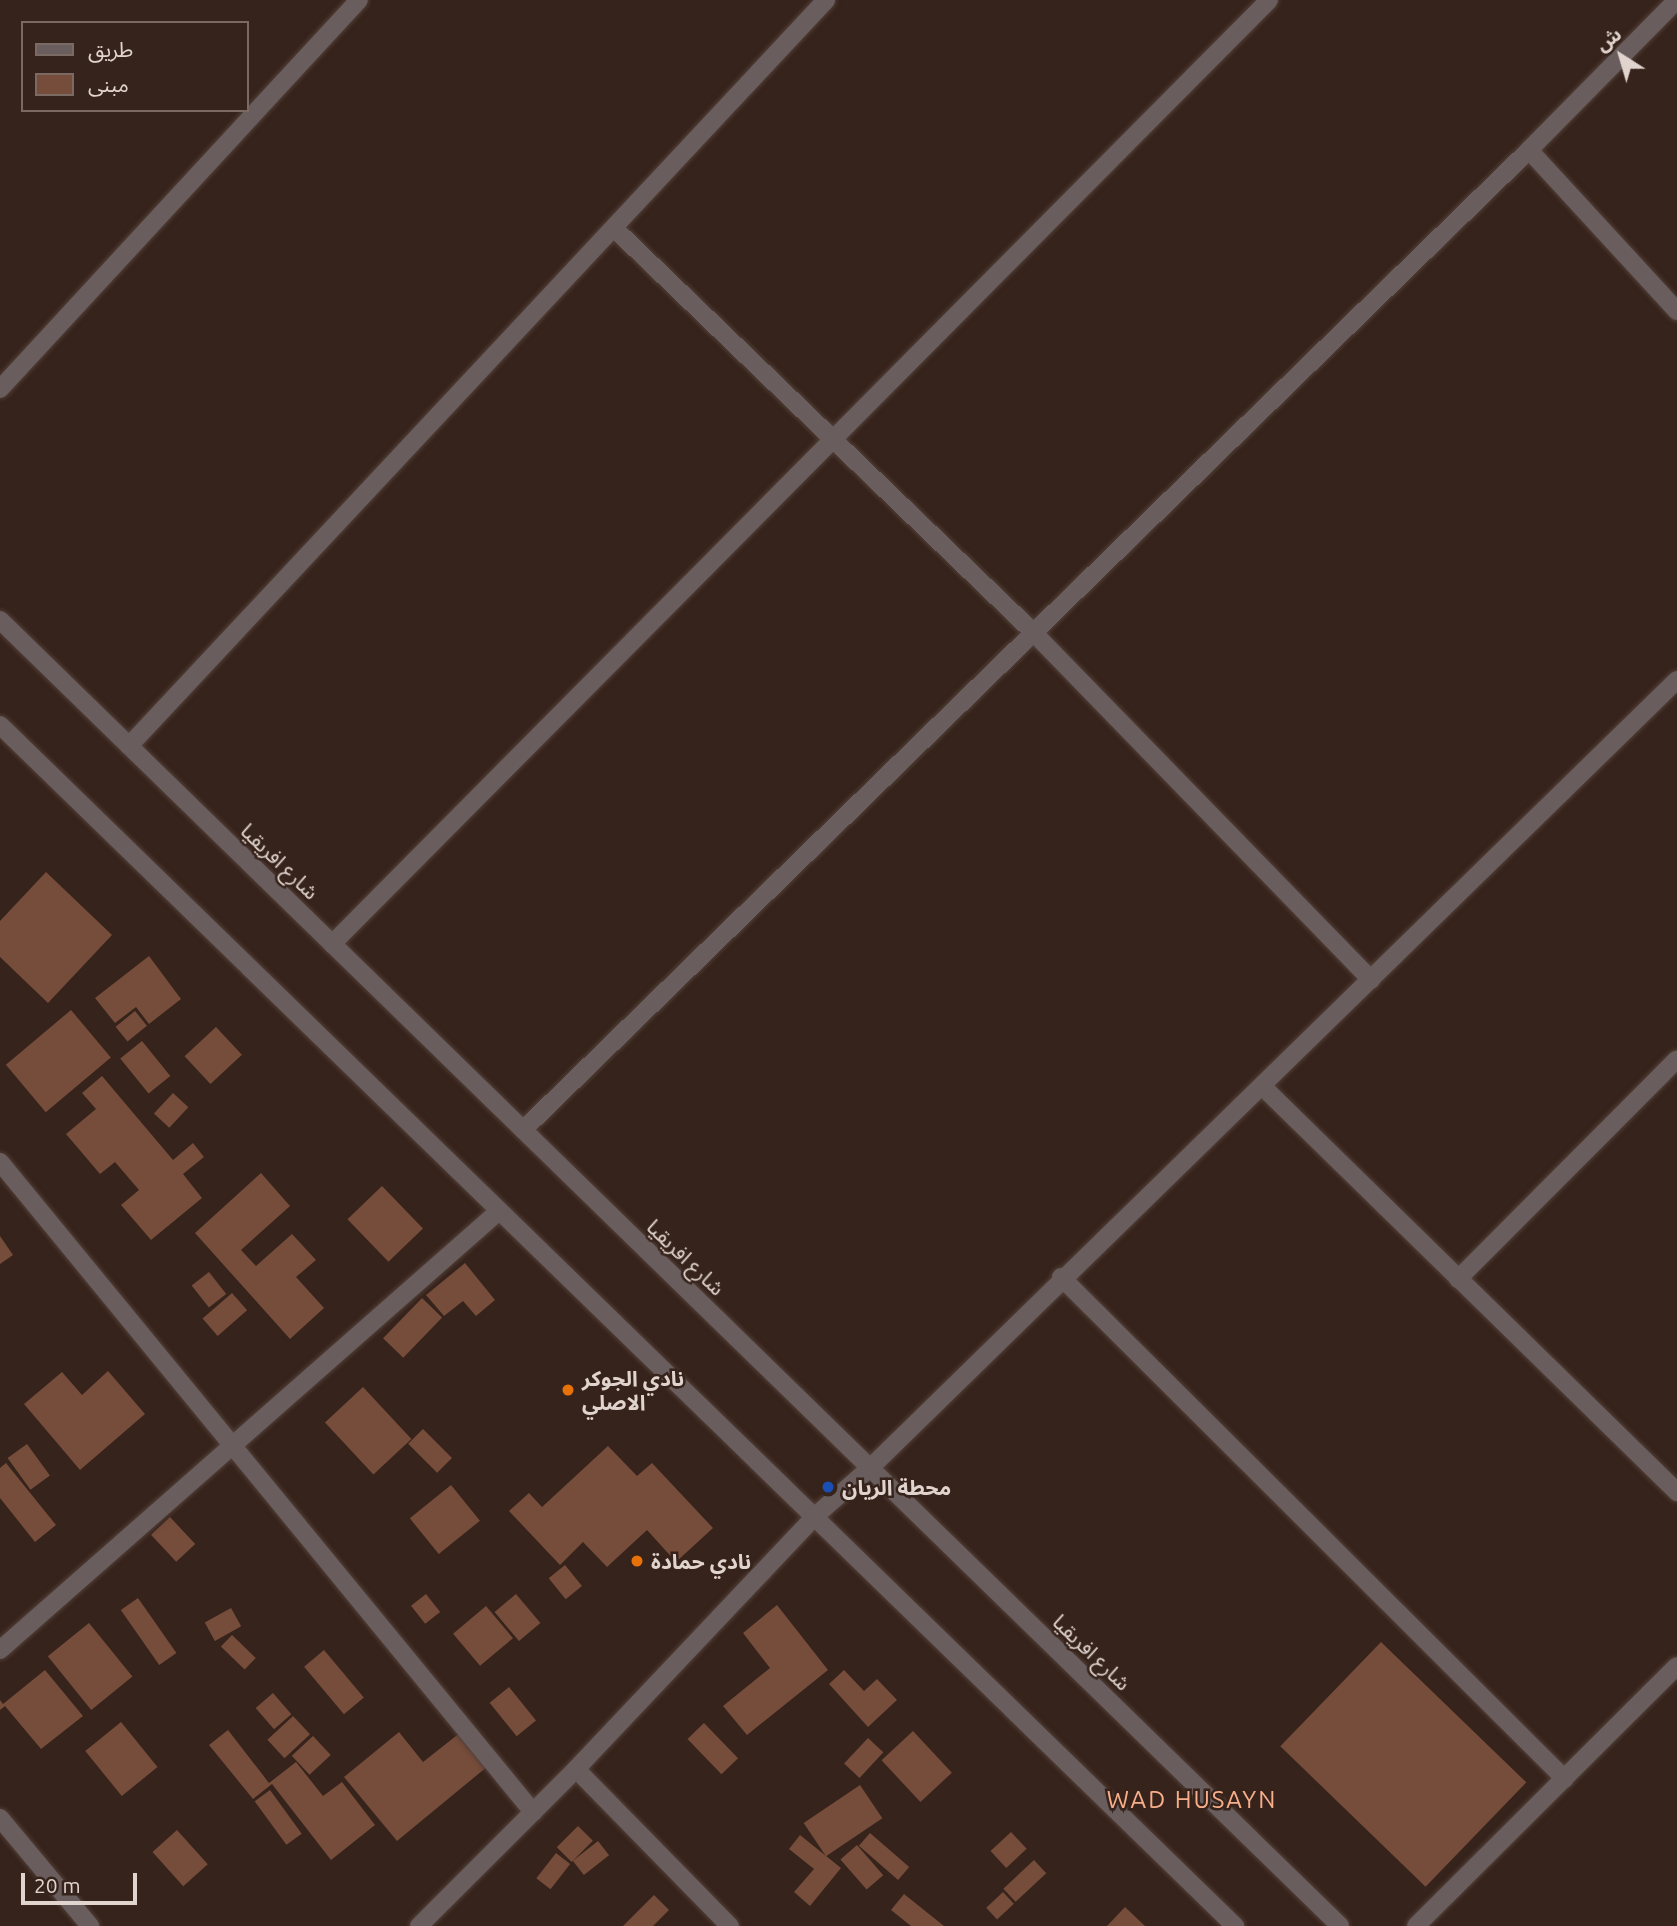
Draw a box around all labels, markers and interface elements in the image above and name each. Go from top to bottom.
legend [21,21,248,112]
north arrow [1586,21,1656,91]
text: ش [1591,23,1625,56]
text: طريق [88,37,133,61]
text: مبنى [88,72,129,96]
street label: شارع افريقيا [236,818,324,904]
street label: شارع افريقيا [642,1214,730,1300]
place label: نادي الجوكر الاصلي [582,1365,684,1415]
marker: نادي الجوكر الاصلي [560,1382,576,1398]
place label: محطة الريان [842,1474,951,1500]
marker: محطة الريان [820,1479,836,1495]
place label: نادي حمادة [651,1548,751,1574]
marker: نادي حمادة [629,1553,645,1569]
street label: شارع افريقيا [1048,1609,1136,1695]
district label: WAD HUSAYN [1108,1786,1276,1814]
scale bar [24,1860,140,1904]
text: 20 m [34,1873,81,1897]

